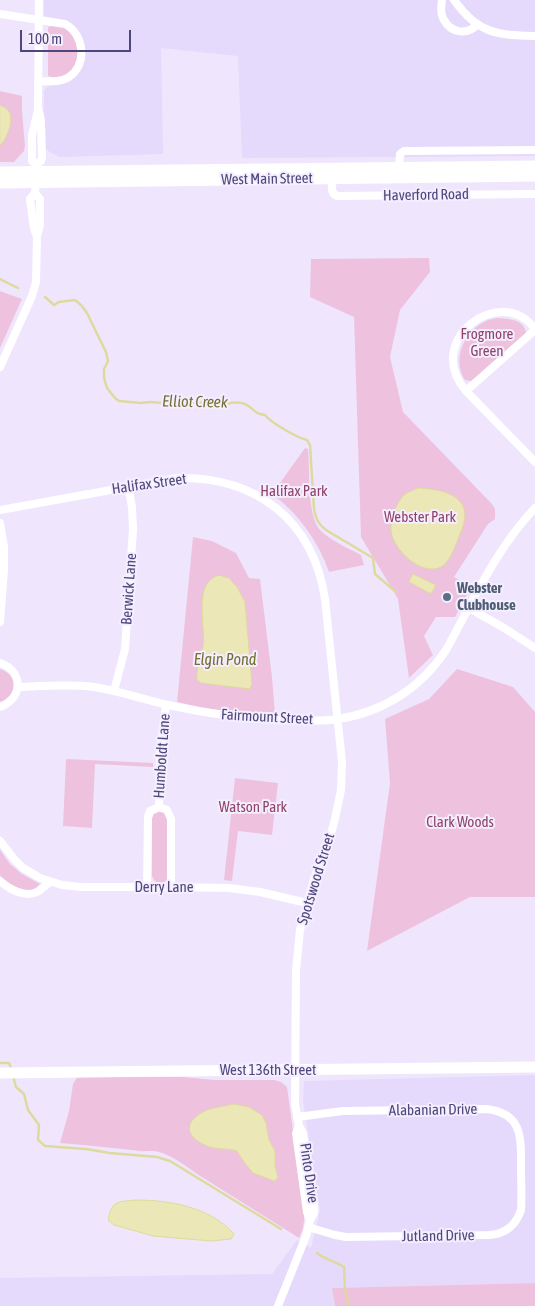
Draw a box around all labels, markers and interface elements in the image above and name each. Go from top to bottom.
scale bar [22,20,134,52]
text: 100 m [28,30,62,47]
street label: West Main Street [221,169,313,189]
street label: Haverford Road [383,185,469,205]
park label: Frogmore Green [461,325,513,360]
water label: Elliot Creek [162,392,228,412]
street label: Halifax Street [110,470,188,498]
park label: Halifax Park [260,482,328,500]
park label: Webster Park [384,508,456,526]
street label: Berwick Lane [118,553,140,625]
place label: Webster Clubhouse [457,579,516,614]
marker: Webster Clubhouse [441,591,453,603]
water label: Elgin Pond [194,650,256,670]
street label: Fairmount Street [220,706,314,728]
street label: Humboldt Lane [150,713,174,799]
park label: Watson Park [219,798,287,816]
park label: Clark Woods [426,813,494,831]
street label: Spotswood Street [293,831,339,927]
street label: Derry Lane [134,878,194,896]
street label: West 136th Street [220,1061,316,1079]
street label: Alabanian Drive [389,1100,477,1120]
street label: Pinto Drive [296,1142,322,1204]
street label: Jutland Drive [401,1226,475,1246]

